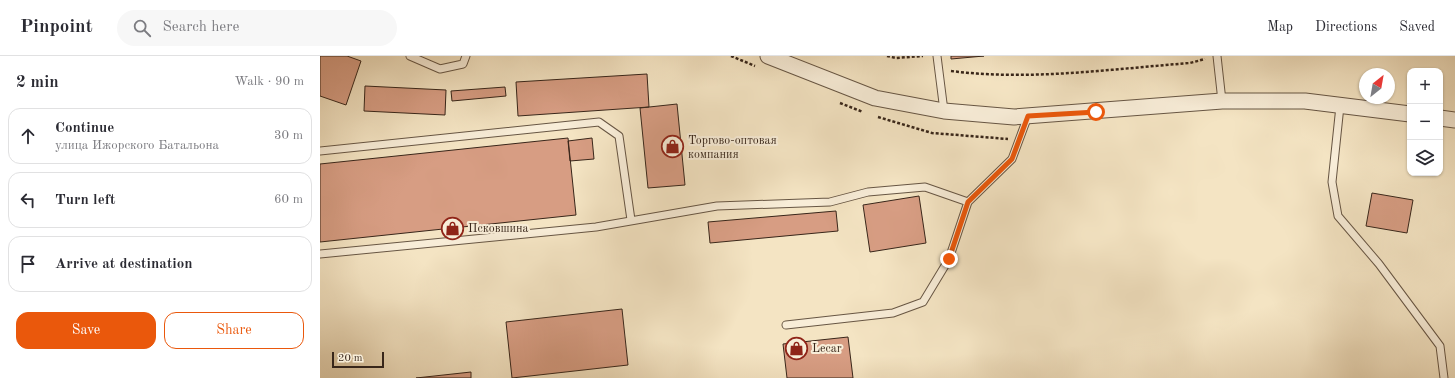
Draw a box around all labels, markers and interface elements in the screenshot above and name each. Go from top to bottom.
search box [117,10,397,46]
icon: search [131,17,153,39]
text: Pinpoint [20,18,93,37]
text: Search here [163,20,239,35]
text: Map [1267,20,1293,34]
text: Directions [1315,20,1377,34]
text: Saved [1399,20,1435,34]
north arrow [1359,68,1395,104]
map controls [1407,68,1443,176]
button: + [1407,68,1443,104]
text: 2 min [16,74,59,91]
text: Walk · 90 m [235,75,304,88]
route start [1087,103,1105,121]
button: − [1407,104,1443,140]
text: Continue [55,121,114,136]
icon: ahead [17,125,39,147]
text: 30 m [274,129,303,142]
shop icon: Торгово-оптовая компания [659,134,685,160]
place label: Торгово-оптовая компания [688,135,777,161]
text: улица Ижорского Батальона [55,139,219,152]
button: layers [1407,140,1443,176]
icon: left [17,189,39,211]
text: Turn left [55,193,115,208]
text: 60 m [274,193,303,206]
shop icon: Псковшина [439,215,465,241]
place label: Псковшина [468,223,529,235]
route end [940,250,958,268]
icon: arrive [17,253,39,275]
text: Arrive at destination [55,257,193,272]
button: Save [16,312,156,349]
button: Share [164,312,304,349]
shop icon: Lecar [783,335,809,361]
place label: Lecar [812,343,842,355]
scale bar [332,350,384,369]
text: 20 m [338,353,363,364]

